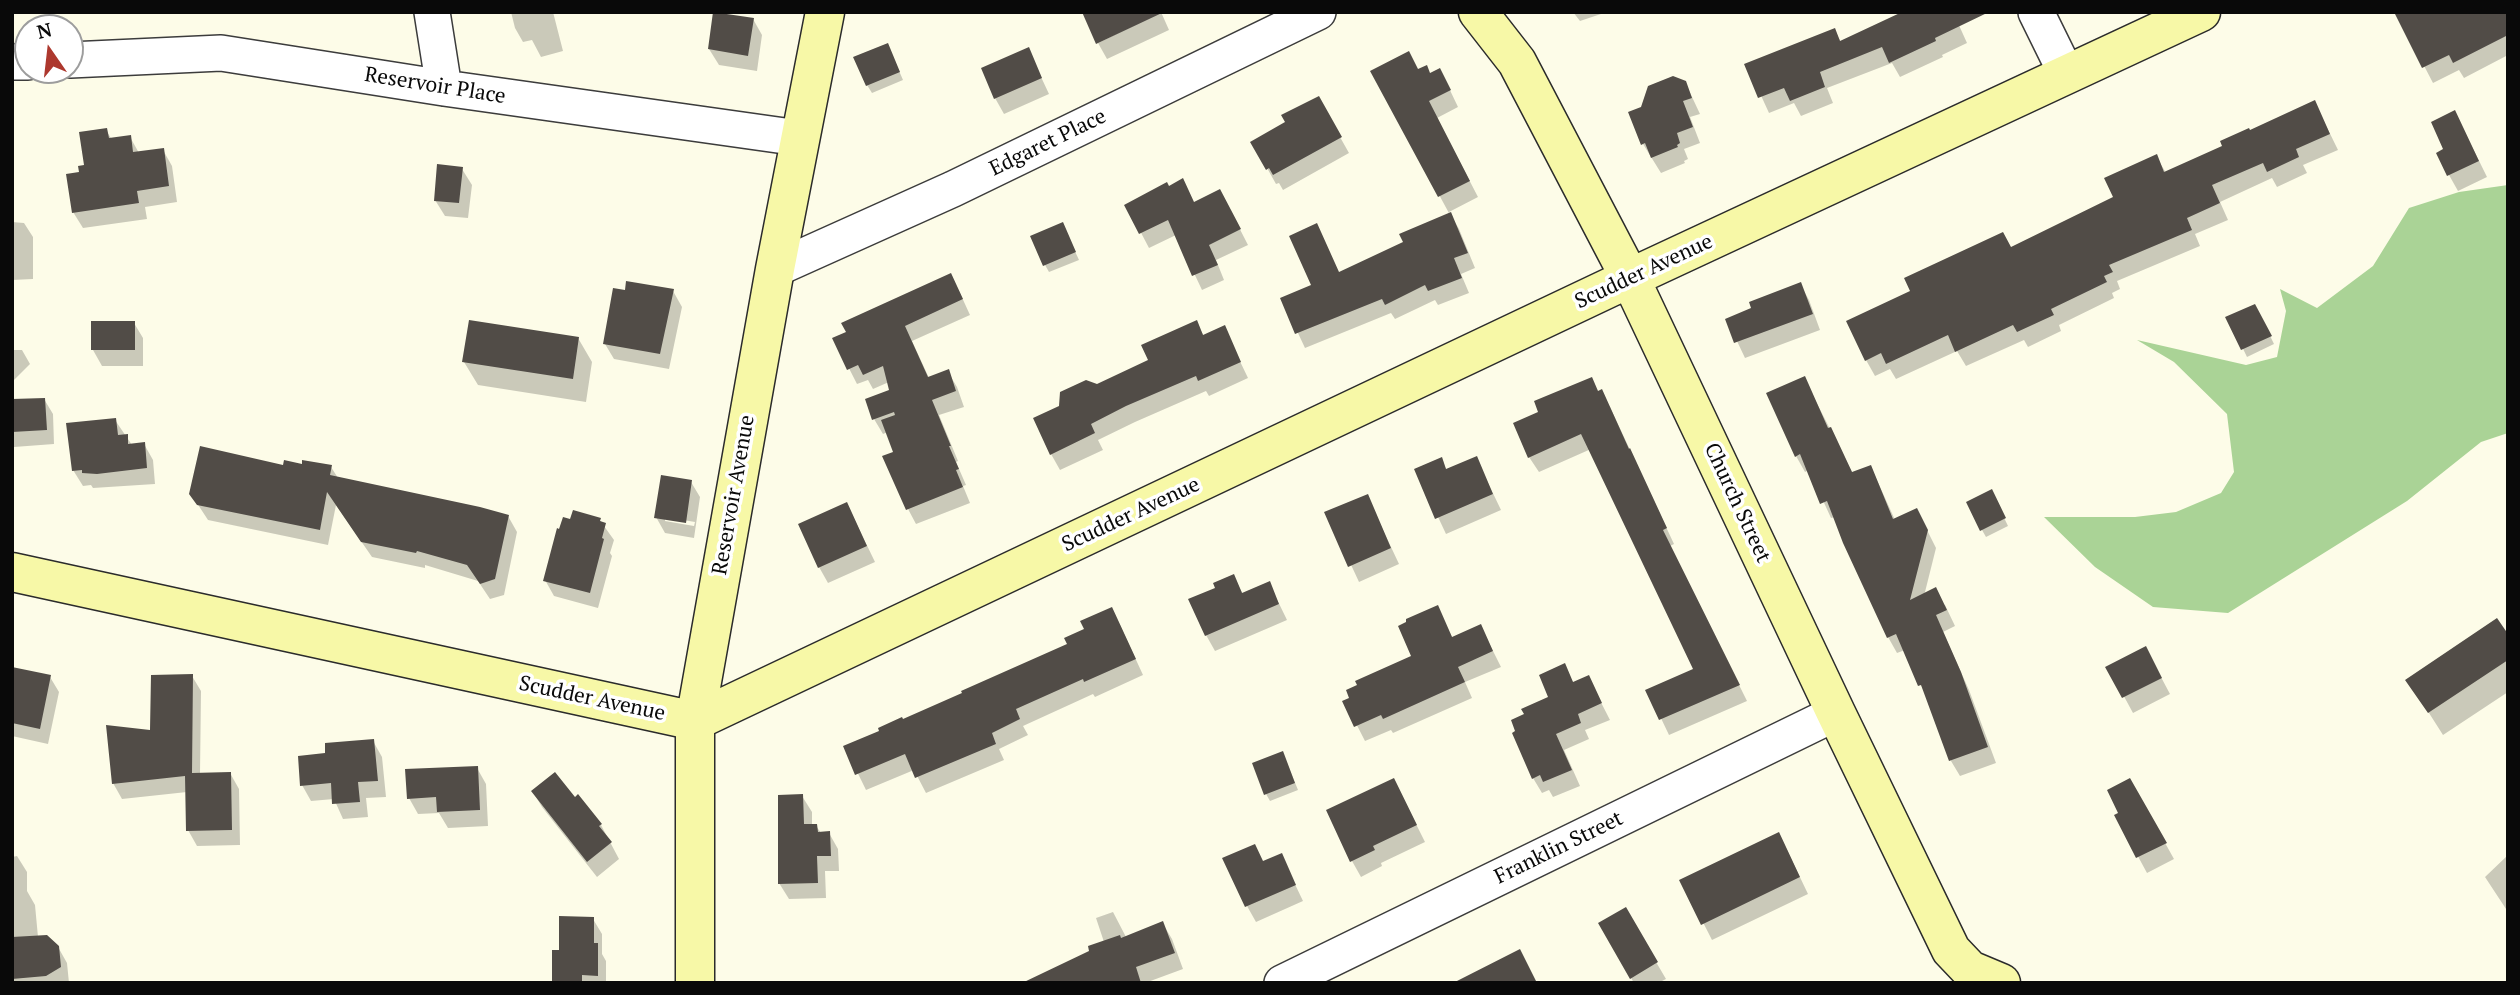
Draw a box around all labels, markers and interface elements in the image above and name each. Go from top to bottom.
north arrow [14,14,84,84]
text: N [34,16,54,44]
street label: Reservoir Place [363,62,507,110]
street label: Edgaret Place [986,104,1110,182]
street label: Scudder Avenue [1571,229,1717,315]
street label: Reservoir Avenue [708,413,760,577]
street label: Church Street [1698,439,1776,567]
street label: Scudder Avenue [1058,472,1204,558]
street label: Scudder Avenue [517,671,667,727]
street label: Franklin Street [1491,806,1627,890]

